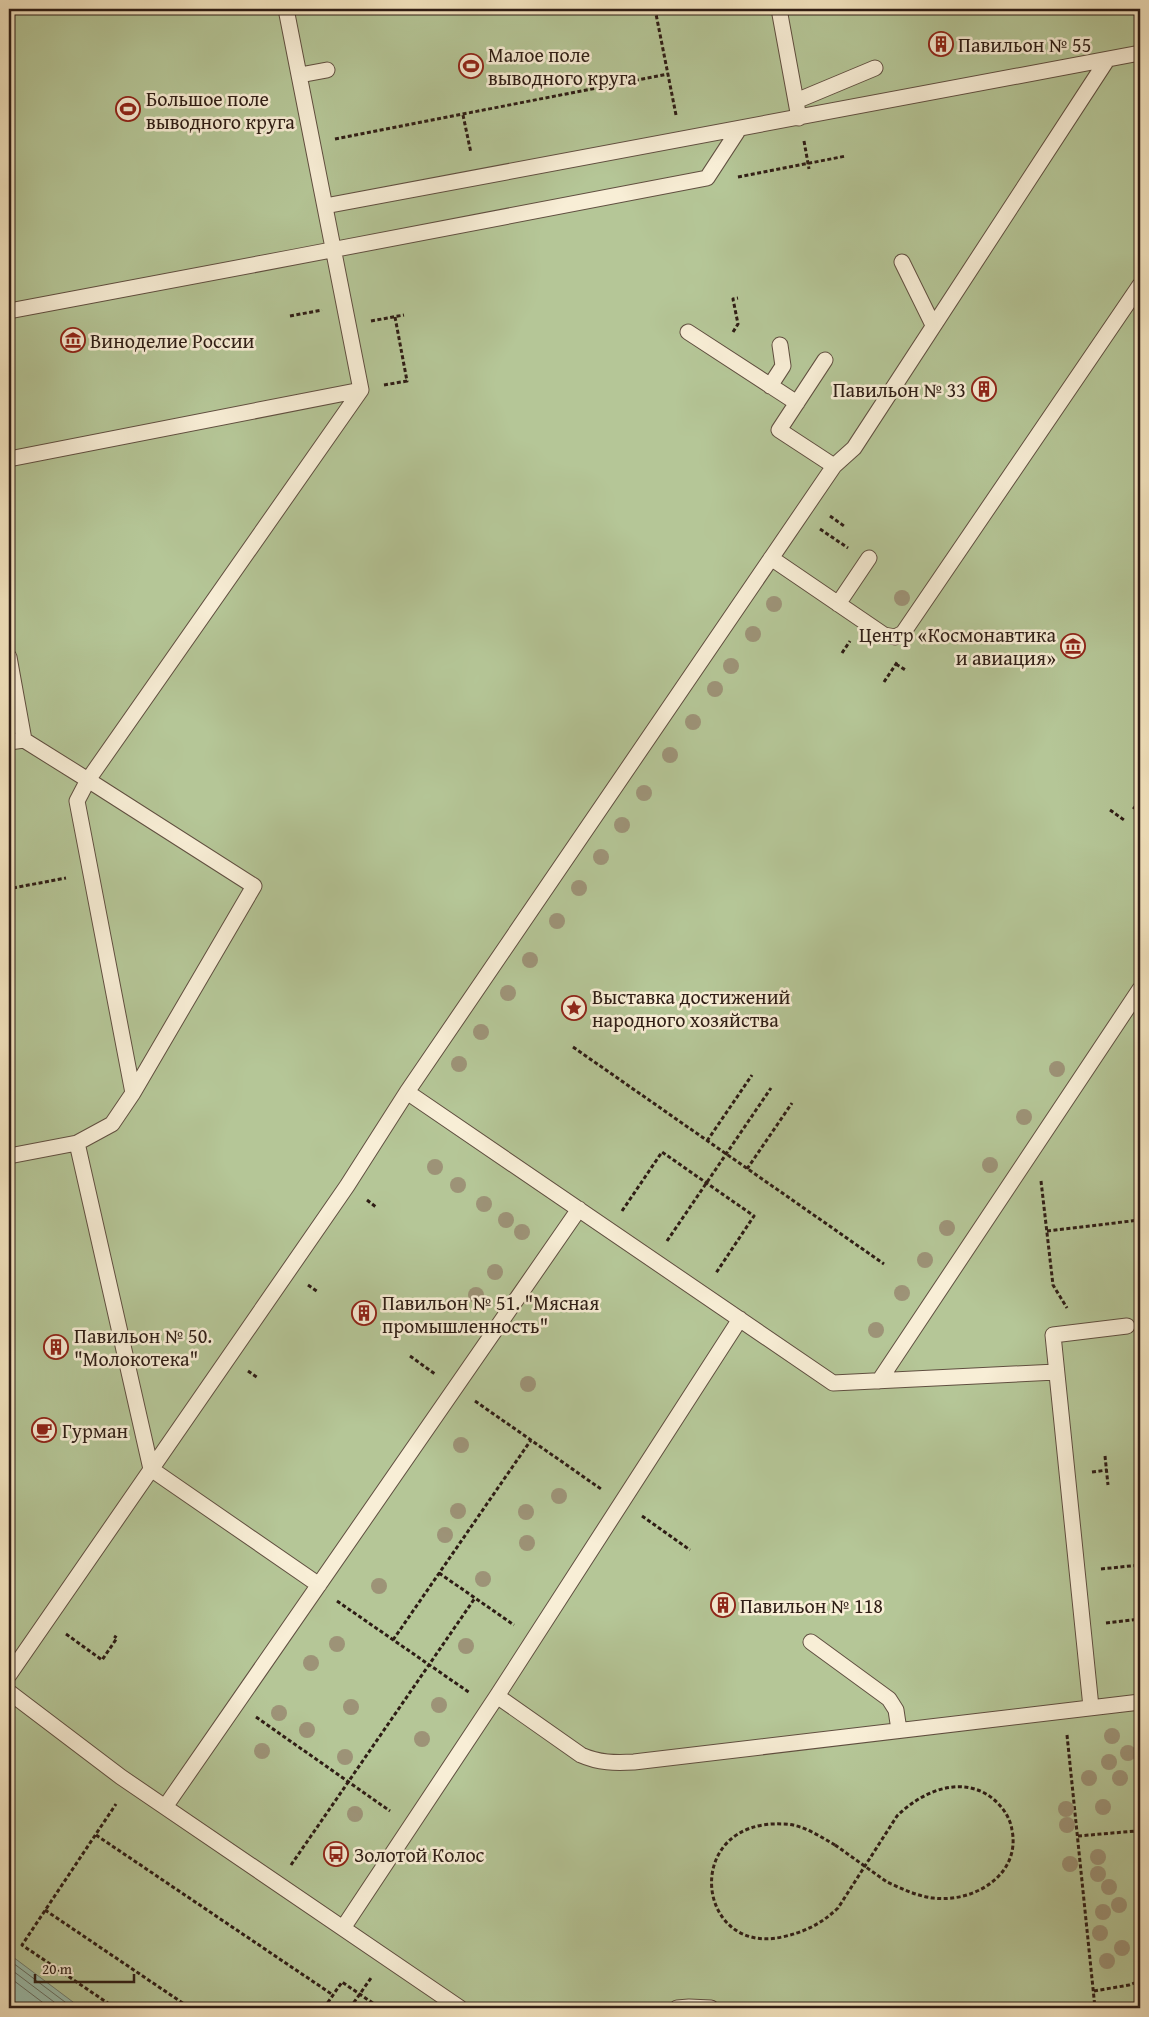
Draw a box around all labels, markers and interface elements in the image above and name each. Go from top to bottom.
place label: Павильон № 55 [958,30,1091,59]
building icon: Павильон № 55 [928,31,954,57]
place label: Малое поле выводного круга [488,40,637,92]
sports icon: Малое поле выводного круга [458,53,484,79]
place label: Большое поле выводного круга [146,84,295,136]
sports icon: Большое поле выводного круга [115,96,141,122]
place label: Виноделие России [90,326,255,355]
museum icon: Виноделие России [60,327,86,353]
place label: Павильон № 33 [833,375,966,404]
building icon: Павильон № 33 [971,376,997,402]
place label: Центр «Космонавтика и авиация» [859,620,1056,672]
museum icon: Центр «Космонавтика и авиация» [1060,633,1086,659]
place label: Выставка достижений народного хозяйства [592,982,791,1034]
place icon: Выставка достижений народного хозяйства [561,995,587,1021]
place label: Павильон № 51. "Мясная промышленность" [382,1288,599,1340]
building icon: Павильон № 51. "Мясная промышленность" [351,1300,377,1326]
place label: Павильон № 50. "Молокотека" [74,1321,212,1373]
building icon: Павильон № 50. "Молокотека" [43,1334,69,1360]
place label: Гурман [62,1416,128,1445]
cafe icon: Гурман [31,1417,57,1443]
place label: Павильон № 118 [740,1591,883,1620]
building icon: Павильон № 118 [710,1592,736,1618]
place label: Золотой Колос [354,1840,485,1869]
bus stop icon: Золотой Колос [323,1841,349,1867]
scale bar [35,1952,134,1984]
text: 20 m [42,1958,73,1979]

